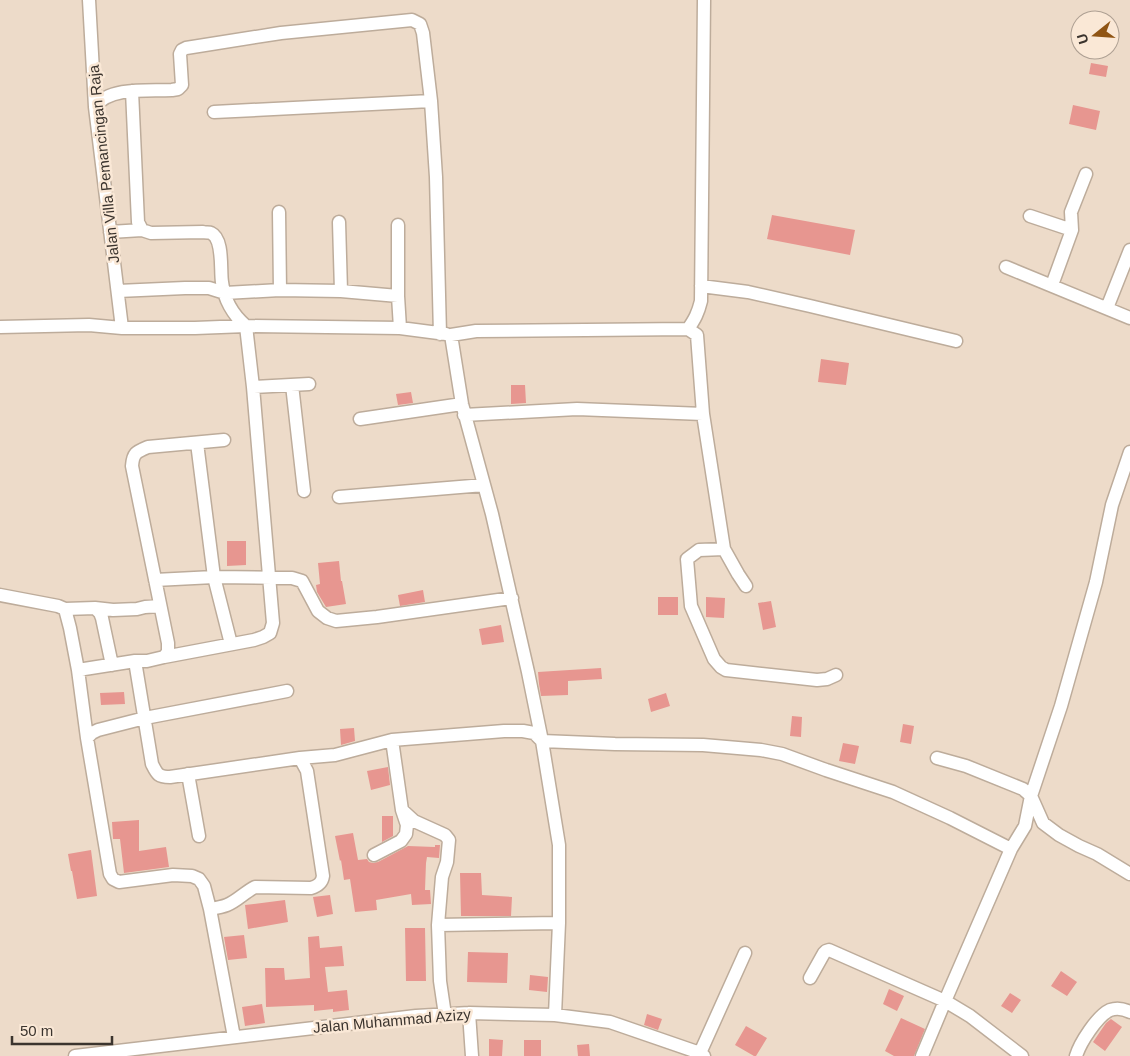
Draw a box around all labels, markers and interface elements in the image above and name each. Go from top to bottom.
north arrow [1070,10,1120,60]
text: U [1073,32,1092,46]
street label: Jalan Villa Pemancingan Raja [85,64,122,264]
street label: Jalan Muhammad Azizy [312,1005,472,1036]
scale bar [12,1014,112,1046]
text: 50 m [20,1022,53,1039]

